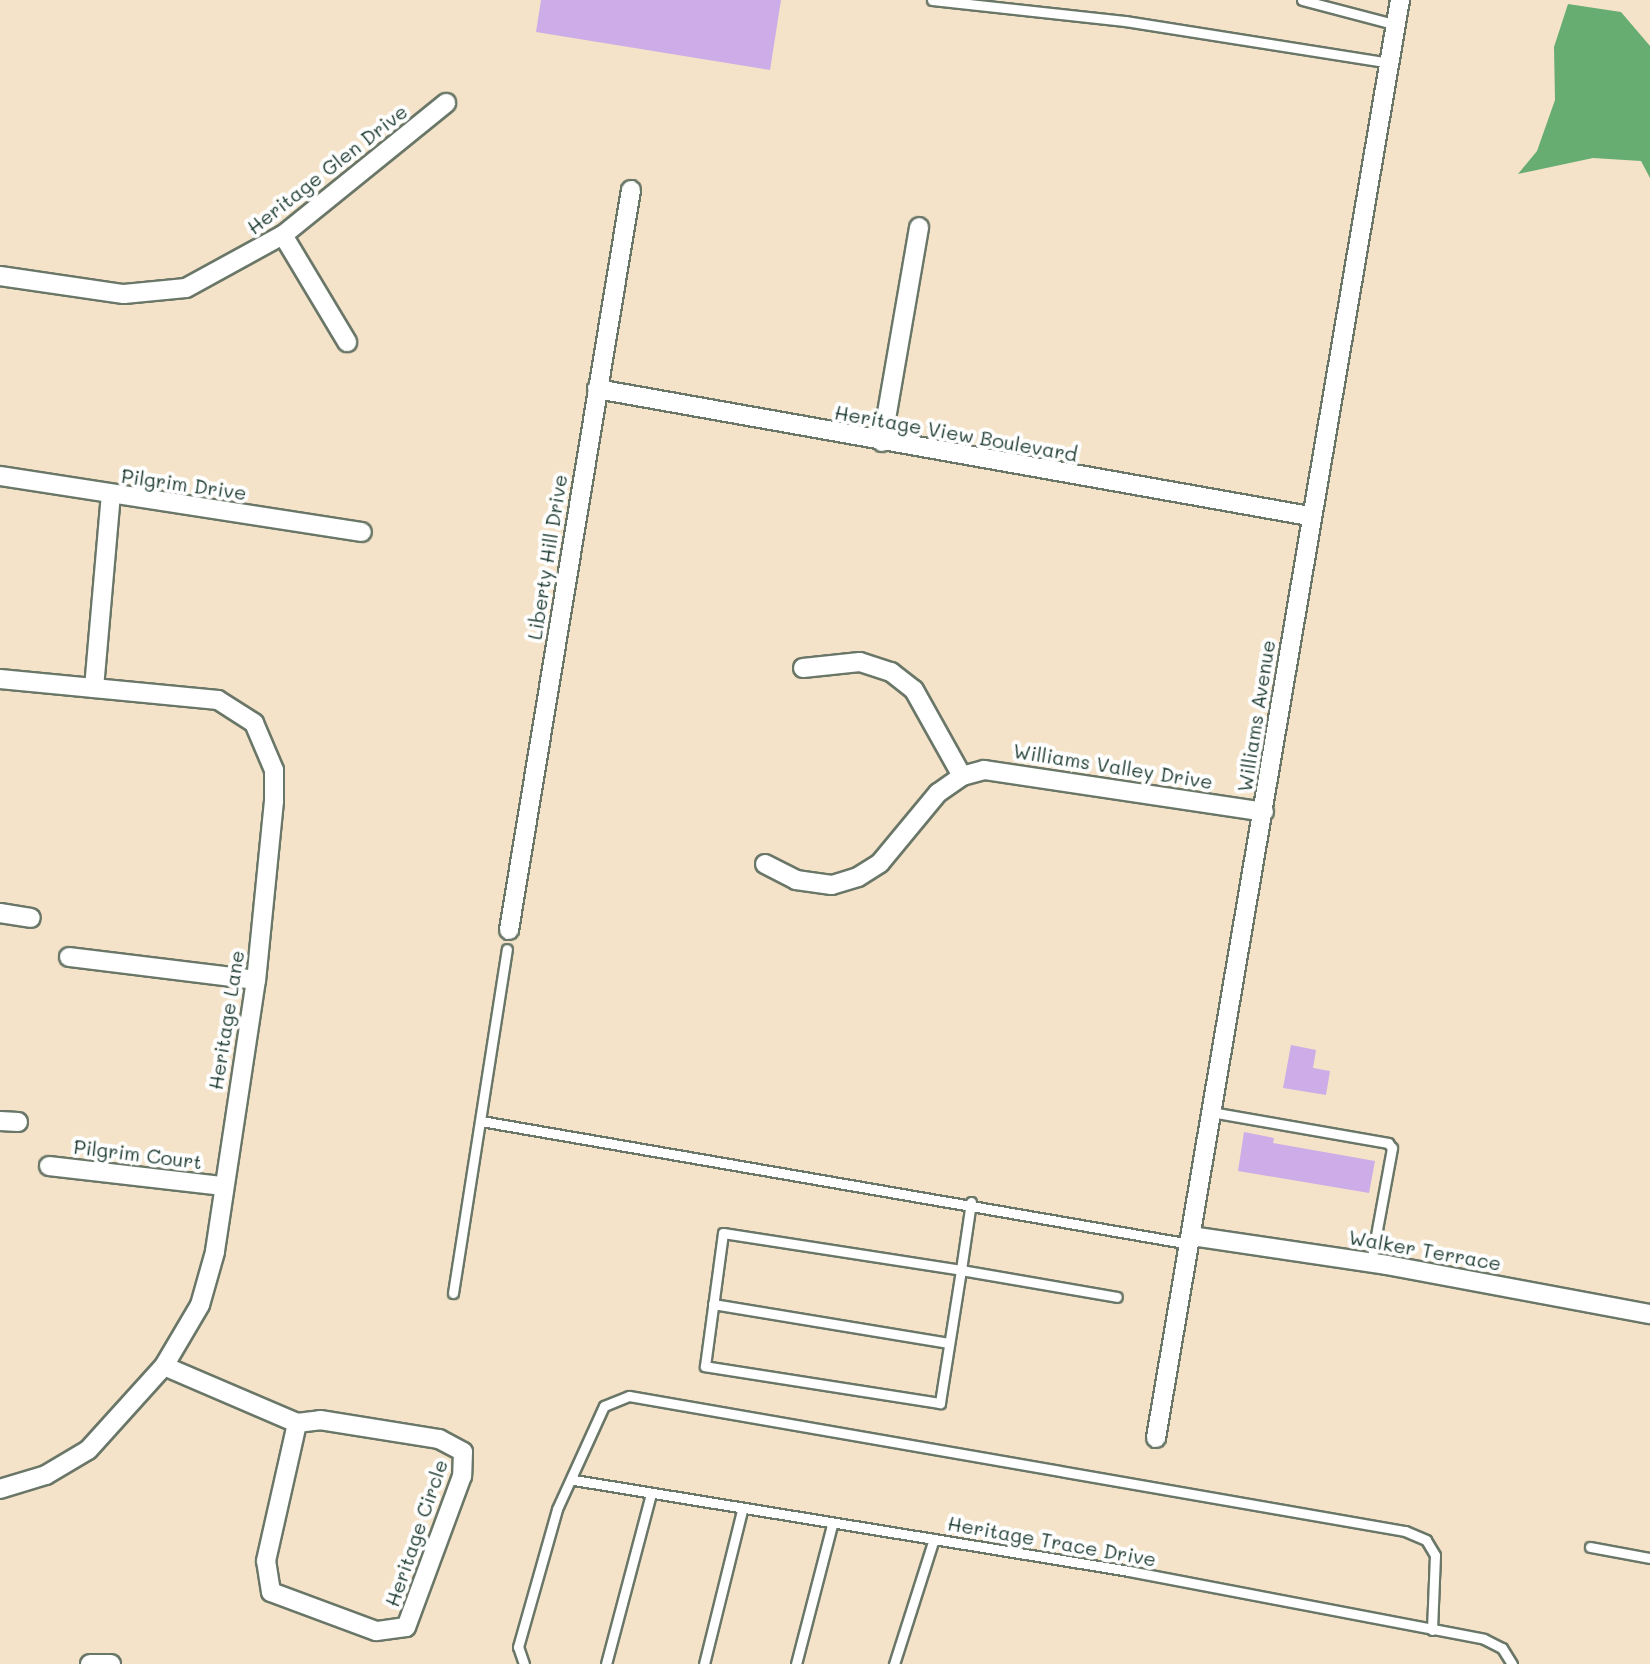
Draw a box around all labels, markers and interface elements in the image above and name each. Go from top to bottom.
street label: Heritage Glen Drive [242,99,412,239]
street label: Heritage View Boulevard [833,400,1079,466]
street label: Pilgrim Drive [120,463,248,505]
street label: Liberty Hill Drive [522,473,572,641]
street label: Williams Avenue [1232,638,1280,794]
street label: Williams Valley Drive [1011,738,1215,794]
street label: Heritage Lane [203,949,249,1091]
street label: Pilgrim Court [72,1134,204,1174]
street label: Walker Terrace [1347,1225,1503,1275]
street label: Heritage Circle [380,1456,452,1610]
street label: Heritage Trace Drive [946,1511,1158,1571]

